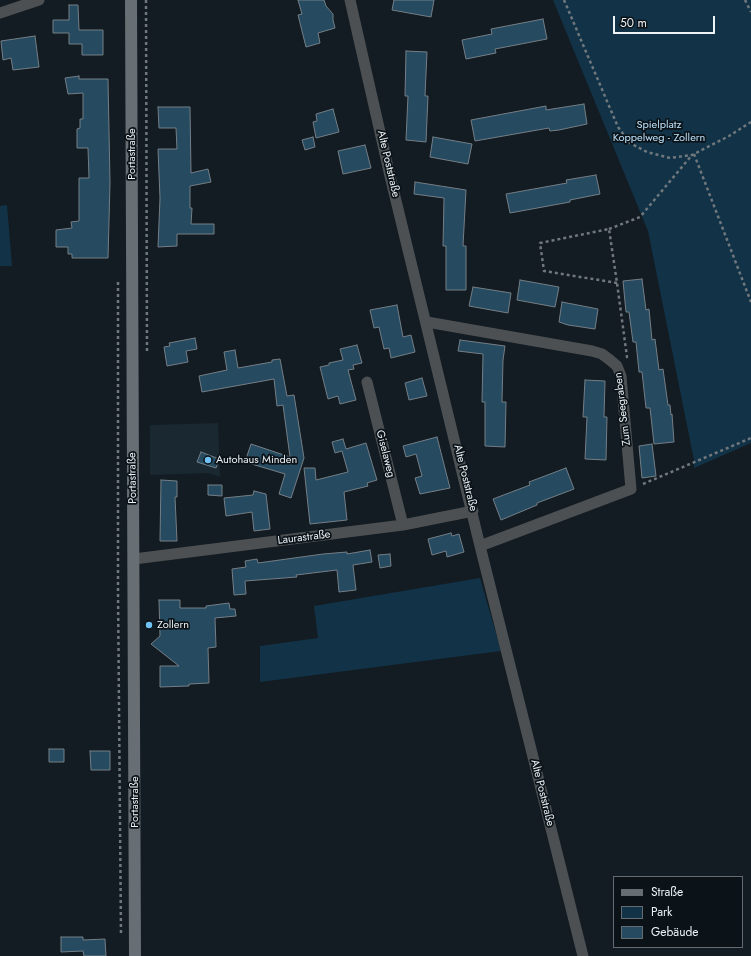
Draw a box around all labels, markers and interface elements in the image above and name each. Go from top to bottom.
scale bar [615,8,717,34]
text: 50 m [620,14,647,32]
park label: Spielplatz Koppelweg - Zollern [613,118,705,144]
street label: Portastraße [125,128,139,180]
street label: Alte Poststraße [374,129,402,199]
street label: Zum Seegraben [612,372,634,446]
street label: Giselaweg [373,429,397,479]
street label: Alte Poststraße [450,443,480,513]
street label: Portastraße [126,452,140,504]
place label: Autohaus Minden [216,453,297,467]
marker: Autohaus Minden [203,455,213,465]
street label: Laurastraße [277,528,331,548]
place label: Zollern [157,618,189,632]
marker: Zollern [144,620,154,630]
street label: Alte Poststraße [527,758,557,828]
street label: Portastraße [128,776,142,828]
legend [613,876,743,948]
text: Straße [651,883,683,901]
text: Park [651,903,672,921]
text: Gebäude [651,923,698,941]

